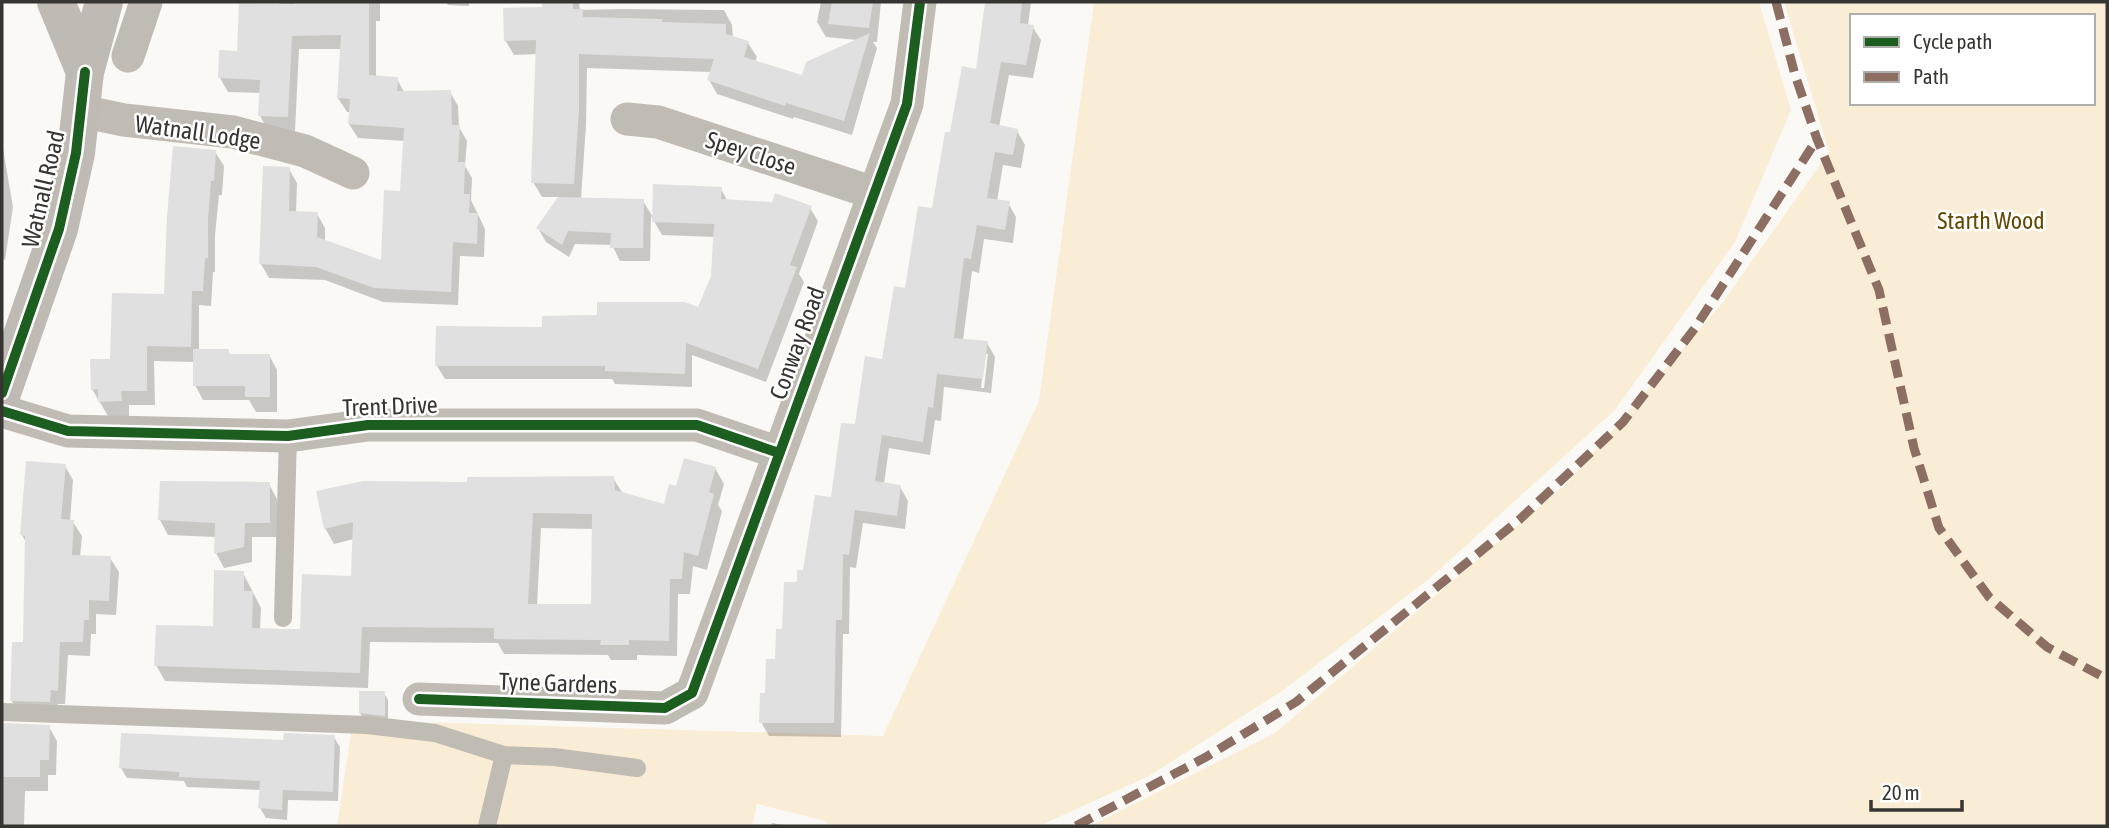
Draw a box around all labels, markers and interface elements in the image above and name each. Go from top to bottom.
legend [1850,14,2095,105]
text: Cycle path [1913,29,1992,53]
text: Path [1913,64,1949,88]
street label: Watnall Lodge [134,110,262,154]
street label: Spey Close [703,126,799,180]
street label: Watnall Road [16,128,70,250]
park label: Starth Wood [1937,207,2045,234]
street label: Conway Road [764,283,830,403]
street label: Trent Drive [342,391,438,421]
street label: Tyne Gardens [498,667,618,699]
scale bar [1871,768,1962,812]
text: 20 m [1882,780,1920,804]

